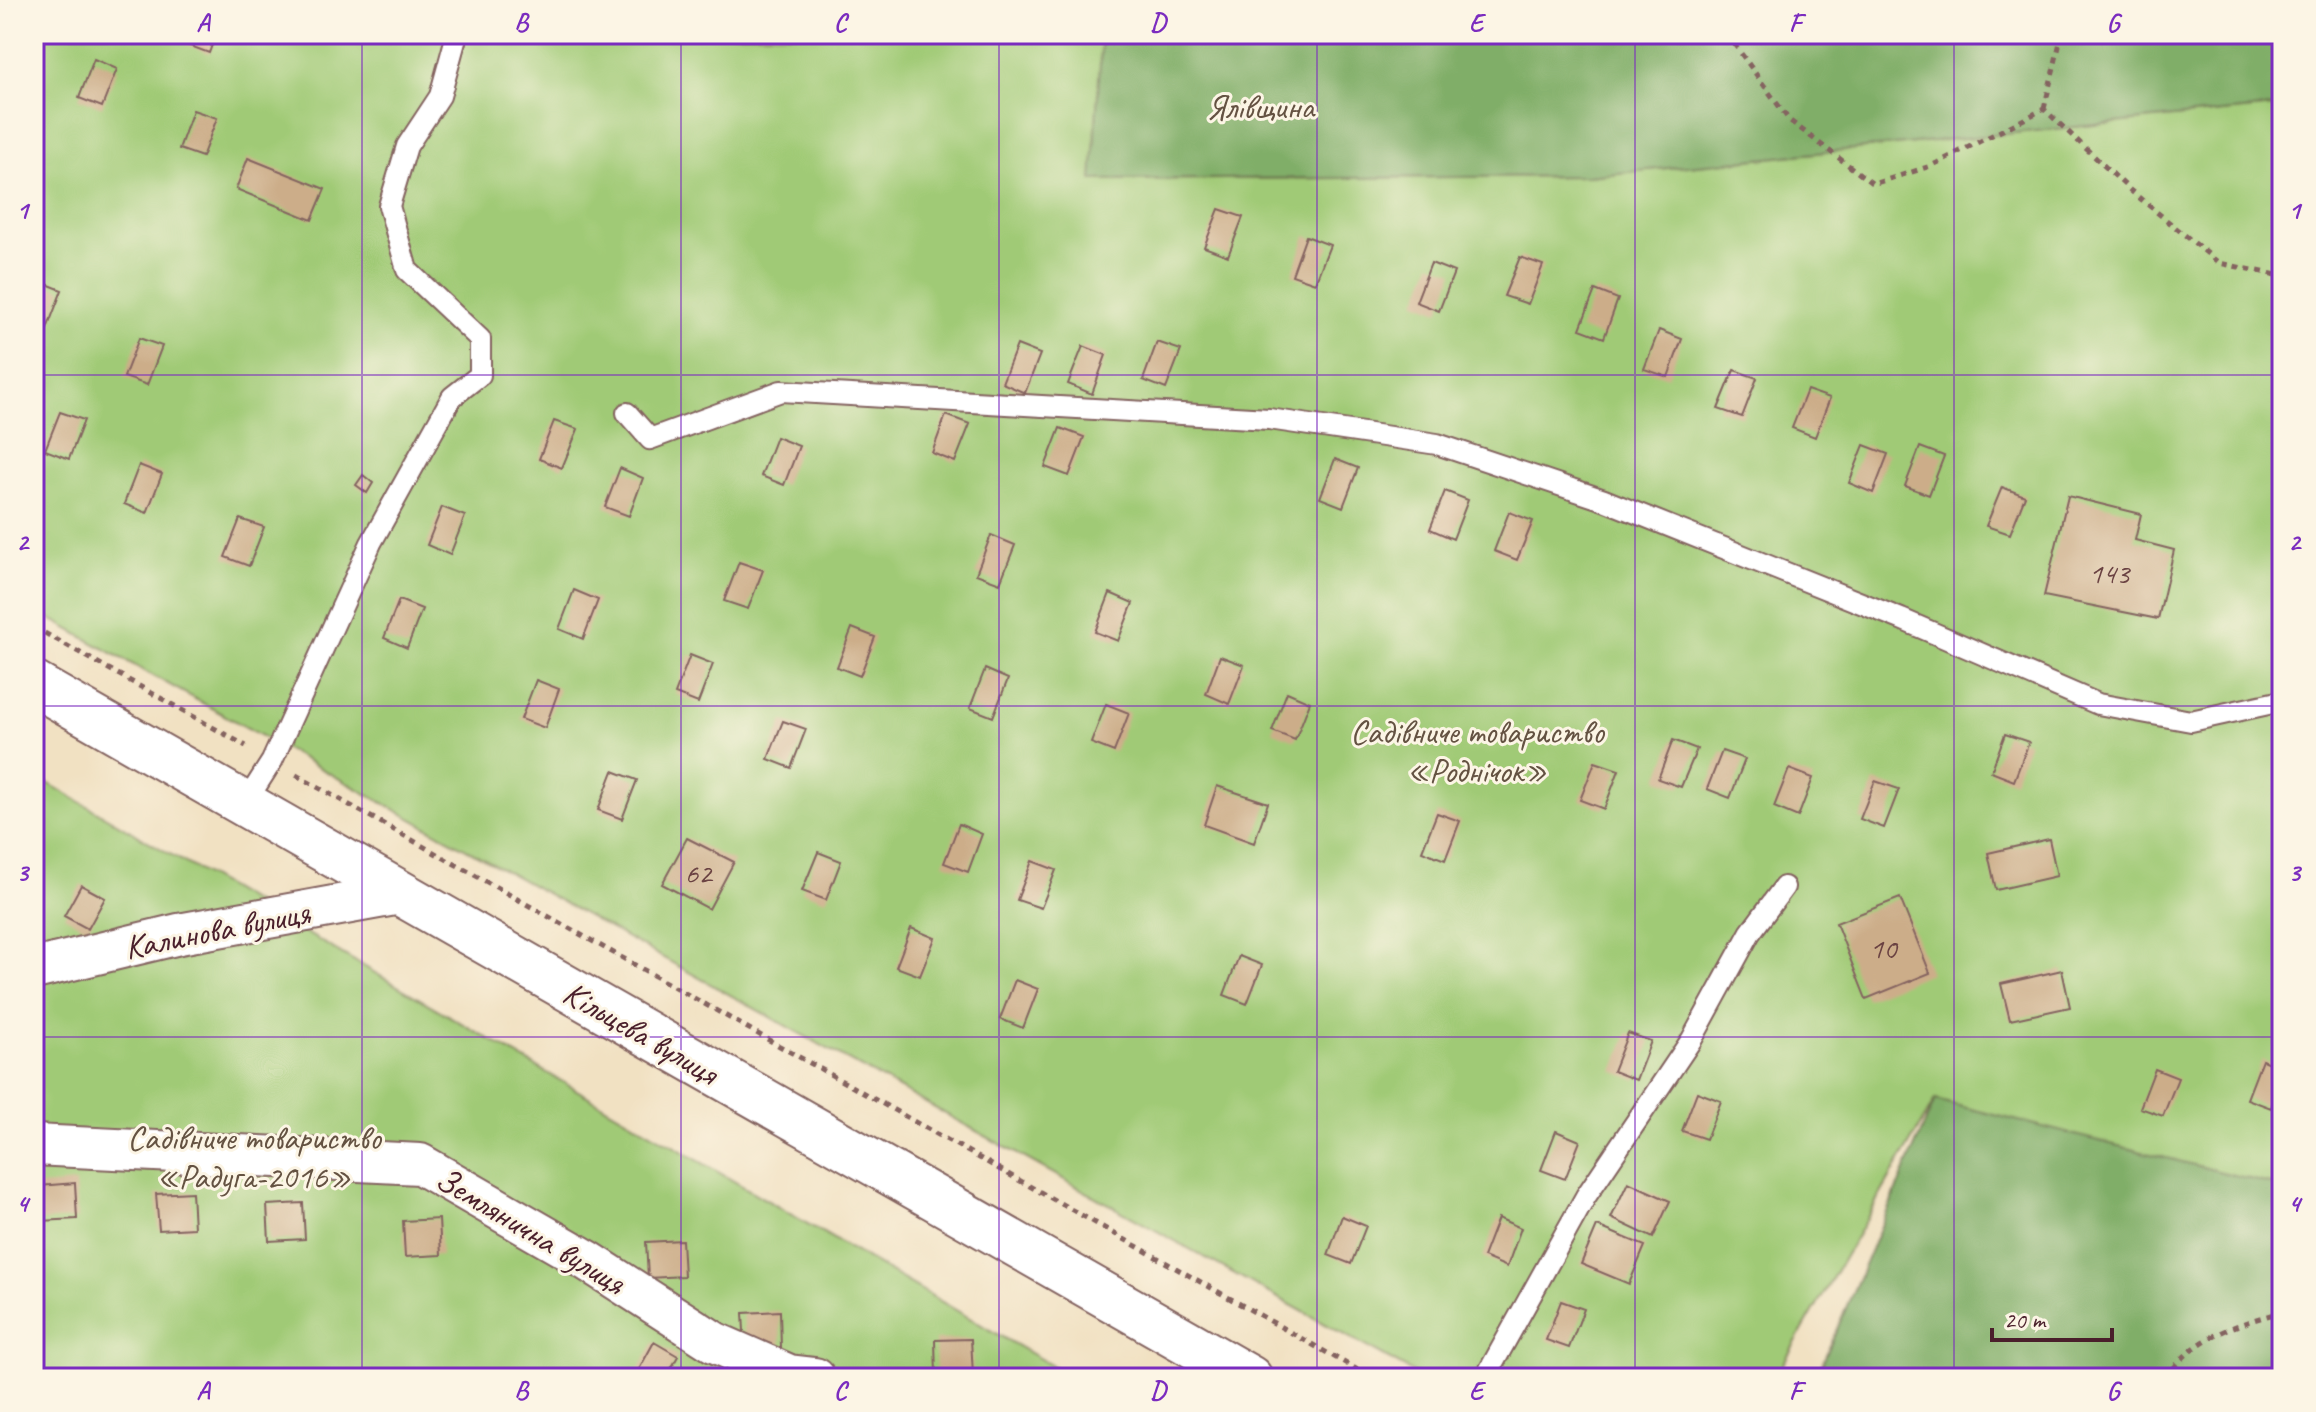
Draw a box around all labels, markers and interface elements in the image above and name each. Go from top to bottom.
text: A [196,6,211,39]
text: B [514,6,530,39]
text: C [834,6,850,39]
text: D [1150,6,1168,39]
text: E [1469,6,1487,39]
text: F [1789,6,1807,39]
text: G [2107,6,2123,39]
park label: Ялівщина [1206,85,1316,128]
text: 1 [16,194,31,227]
text: 1 [2288,194,2303,227]
text: 2 [16,525,30,558]
text: 2 [2288,525,2302,558]
house number: 143 [2089,554,2132,592]
park label: Садівниче товариство «Роднічок» [1350,710,1606,792]
house number: 62 [685,854,714,892]
text: 3 [16,856,30,889]
text: 3 [2288,856,2302,889]
street label: Калинова вулиця [121,890,315,969]
house number: 10 [1870,929,1899,967]
street label: Кільцева вулиця [556,971,728,1095]
park label: Садівниче товариство «Радуга-2016» [127,1116,383,1198]
street label: Землянична вулиця [428,1157,635,1305]
text: 4 [16,1187,31,1220]
text: 4 [2288,1187,2303,1220]
scale bar [1992,1292,2112,1342]
text: 20 m [2004,1305,2047,1335]
text: A [196,1374,211,1407]
text: B [514,1374,530,1407]
text: C [834,1374,850,1407]
text: D [1150,1374,1168,1407]
text: E [1469,1374,1487,1407]
text: F [1789,1374,1807,1407]
text: G [2107,1374,2123,1407]

